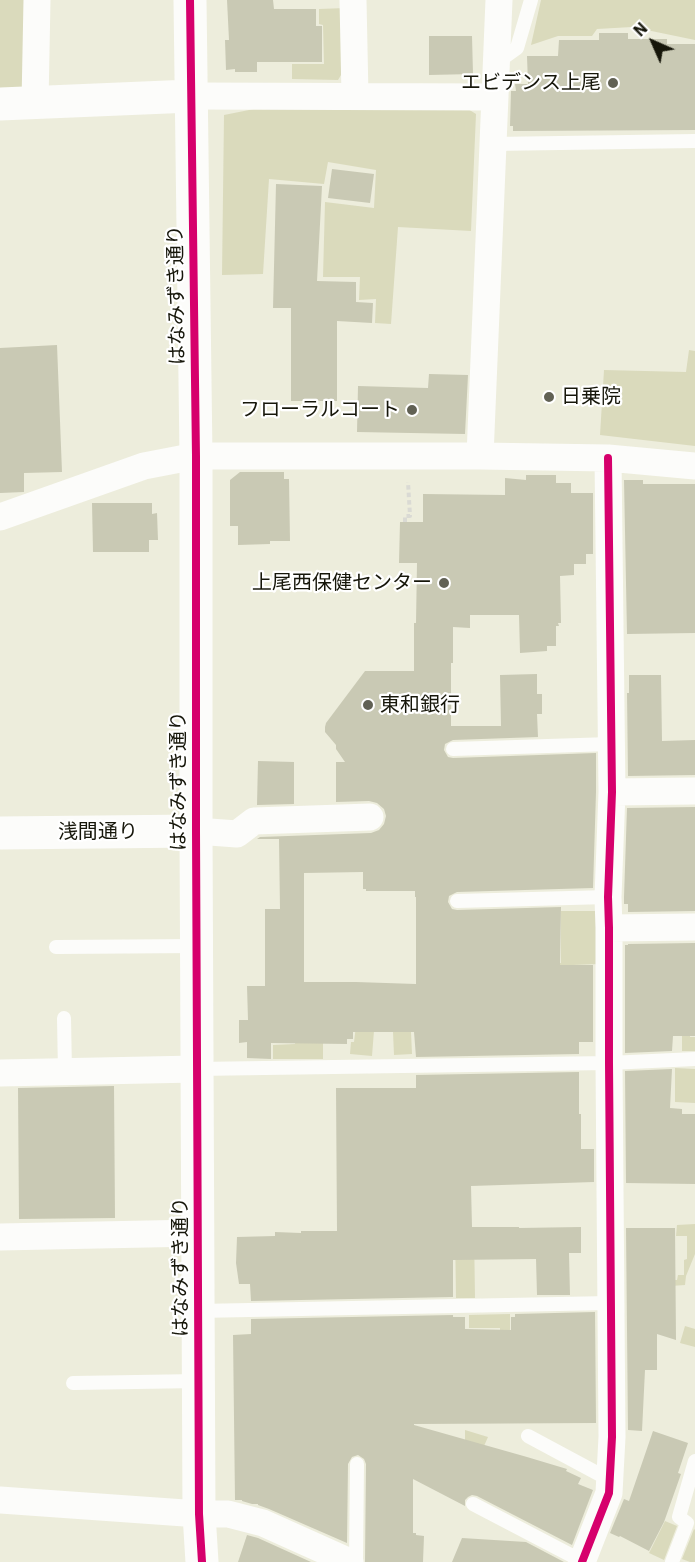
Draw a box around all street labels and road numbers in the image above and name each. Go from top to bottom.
street label: はなみずき通り [164,225,190,365]
street label: はなみずき通り [167,711,191,851]
street label: 浅間通り [58,820,138,844]
street label: はなみずき通り [169,1197,193,1337]

